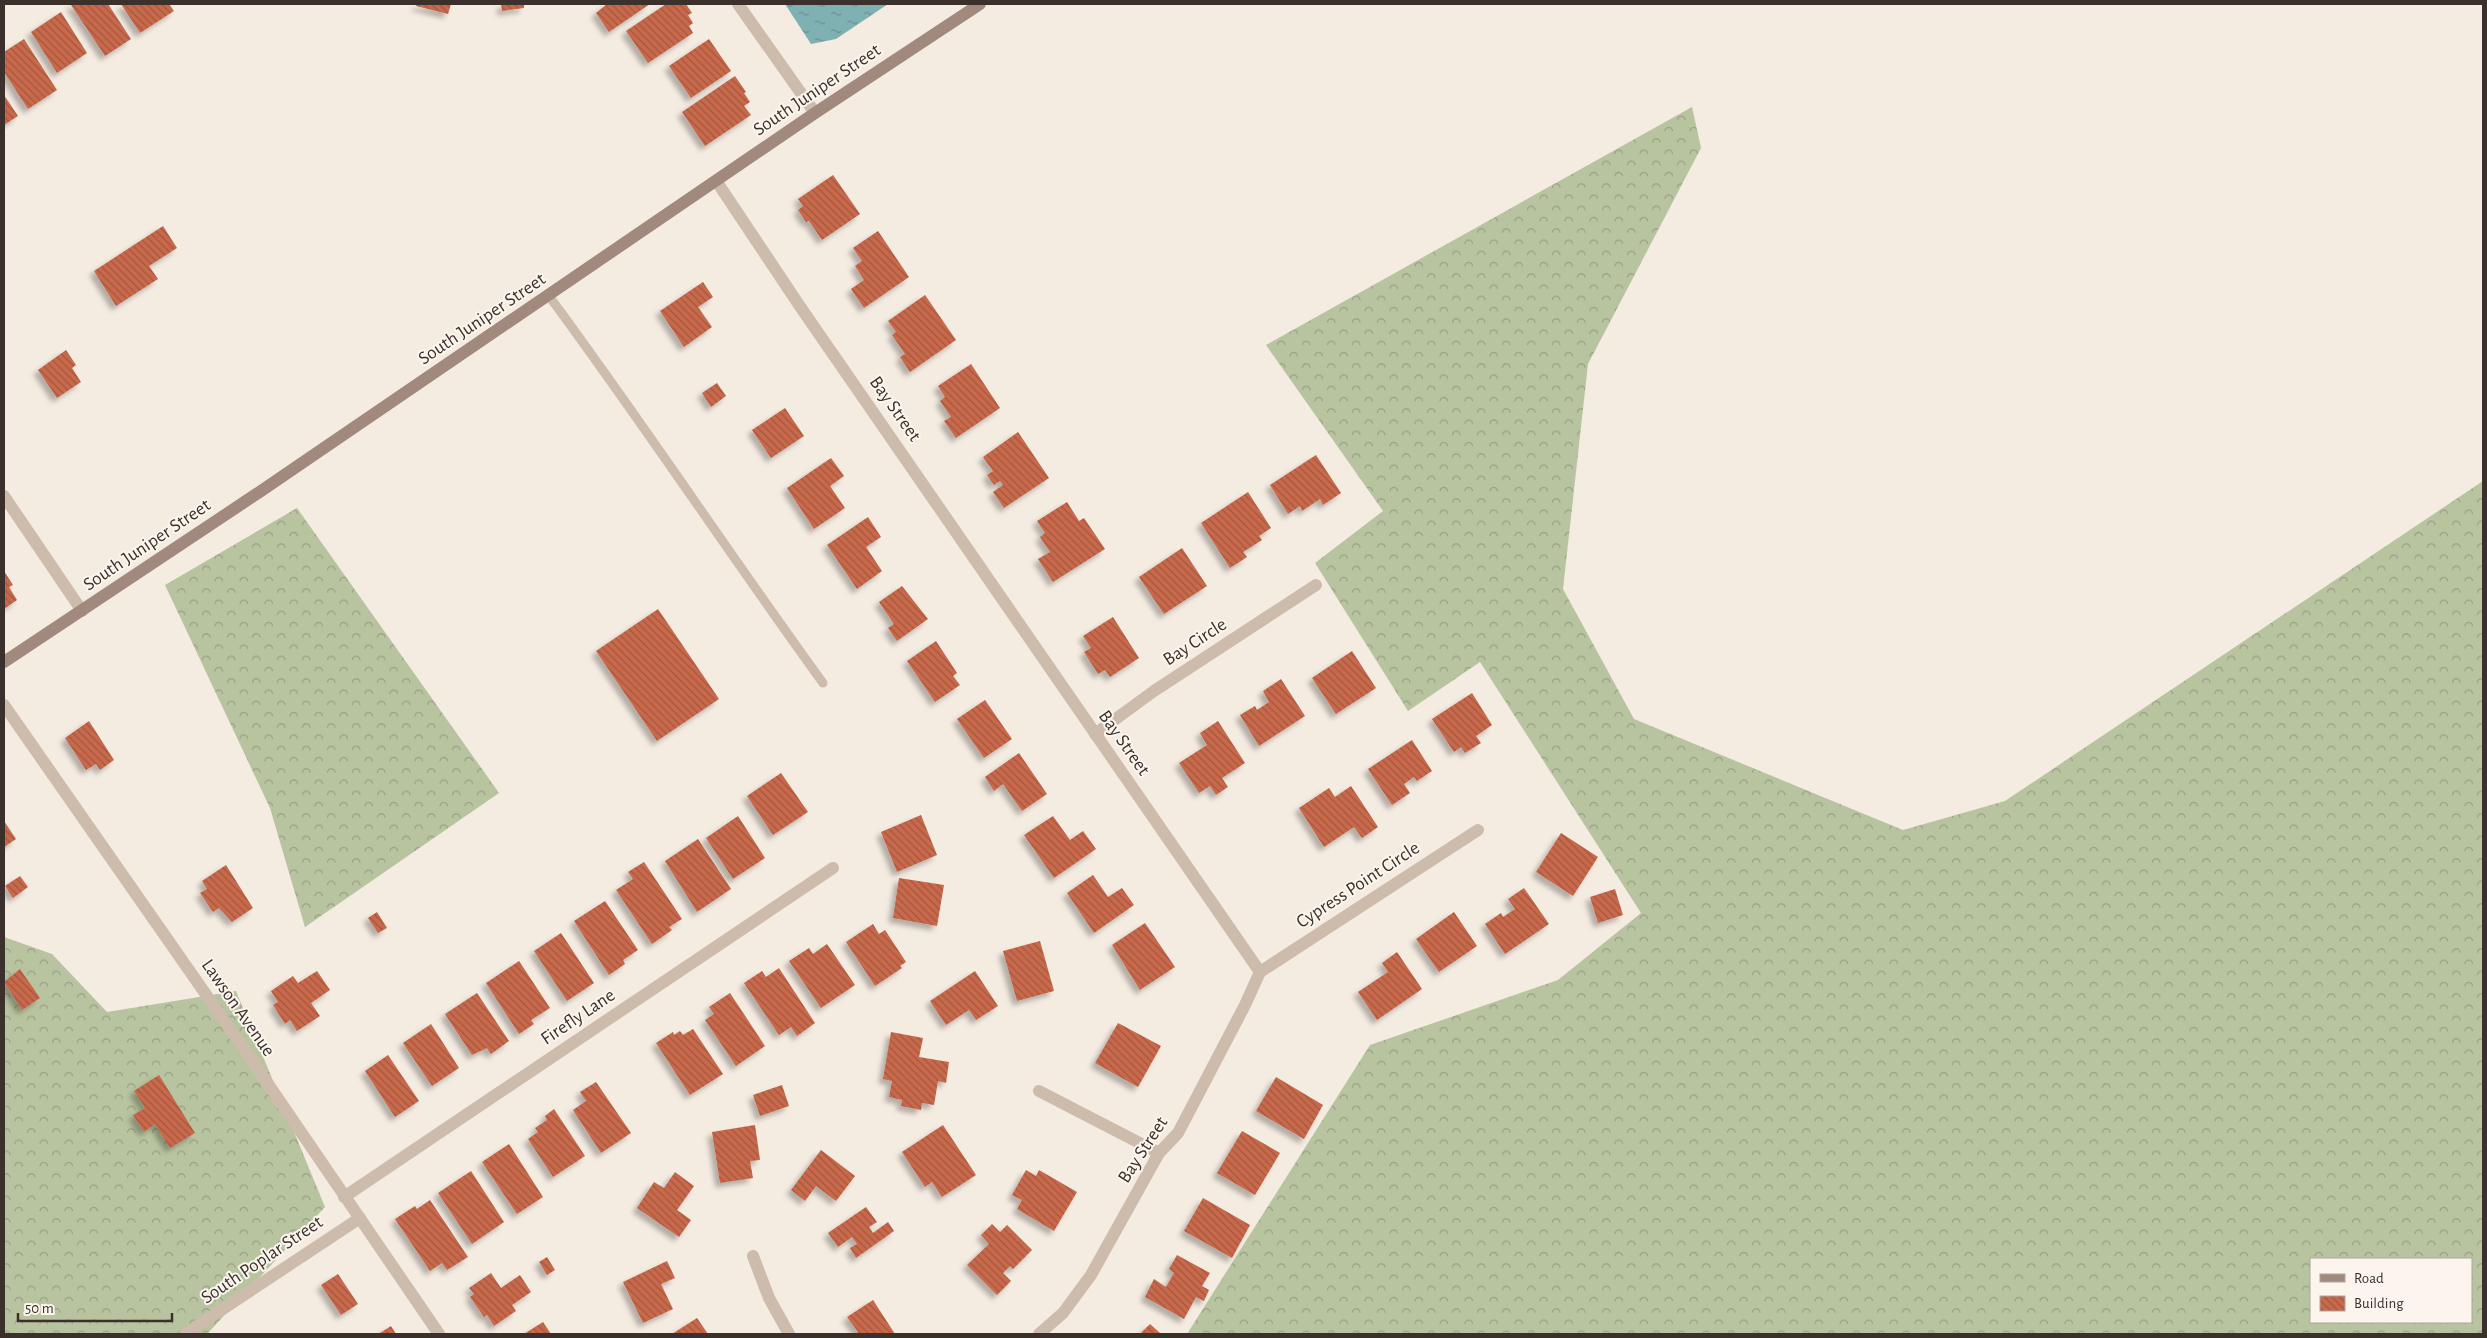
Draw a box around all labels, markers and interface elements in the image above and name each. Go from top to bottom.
street label: South Juniper Street [750,41,884,139]
street label: South Juniper Street [415,270,549,368]
street label: Bay Street [866,373,924,445]
street label: South Juniper Street [80,496,214,594]
street label: Bay Circle [1160,615,1230,669]
street label: Bay Street [1095,707,1153,779]
street label: Cypress Point Circle [1293,838,1423,932]
street label: Lawson Avenue [198,956,278,1060]
street label: Firefly Lane [538,985,618,1049]
street label: Bay Street [1115,1113,1171,1187]
street label: South Poplar Street [198,1212,326,1308]
legend [2310,1258,2472,1323]
text: Road [2354,1271,2384,1286]
scale bar [18,1290,171,1322]
text: Building [2354,1296,2404,1311]
text: 50 m [25,1301,54,1316]

